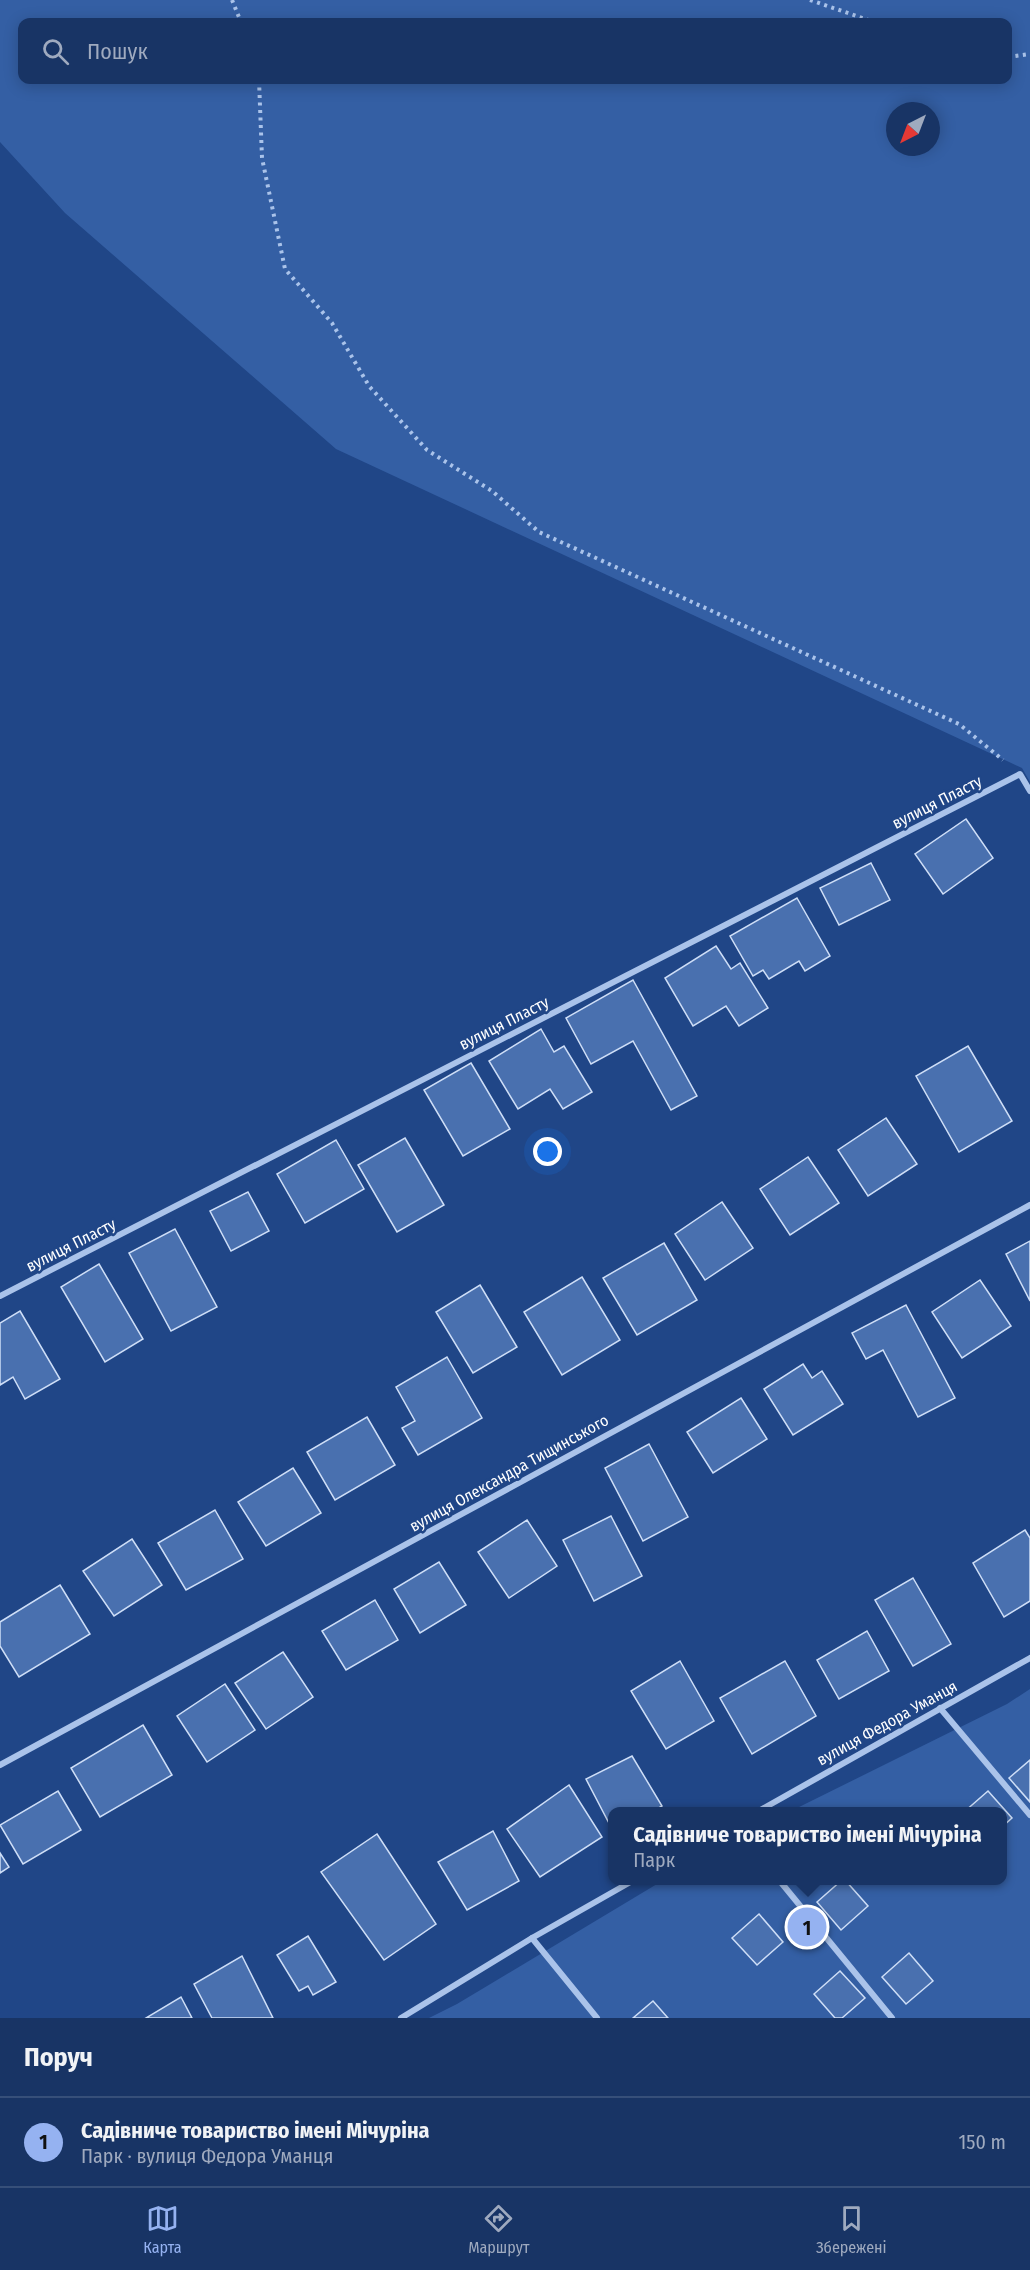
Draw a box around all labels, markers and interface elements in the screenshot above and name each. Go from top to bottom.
search box [18,18,1012,84]
icon: search [39,35,72,68]
text: Пошук [87,38,148,65]
north arrow [886,102,940,156]
street label: вулиця Пласту [889,771,986,833]
street label: вулиця Пласту [456,992,553,1054]
your location [533,1137,562,1166]
street label: вулиця Пласту [23,1214,120,1276]
street label: вулиця Олександра Тищинського [406,1410,612,1536]
street label: вулиця Федора Уманця [814,1677,960,1769]
popup [608,1807,1007,1885]
text: Садівниче товариство імені Мічуріна [633,1821,982,1848]
text: Парк [633,1848,675,1872]
pin: 1 [788,1904,826,1950]
text: Поруч [24,2042,93,2073]
text: Садівниче товариство імені Мічуріна [81,2117,430,2144]
text: 1 [39,2130,48,2154]
text: 150 m [959,2130,1006,2154]
text: Парк · вулиця Федора Уманця [81,2144,333,2168]
tab: Карта [143,2202,182,2257]
tab: Маршрут [468,2202,529,2257]
tab: Збережені [816,2202,887,2257]

